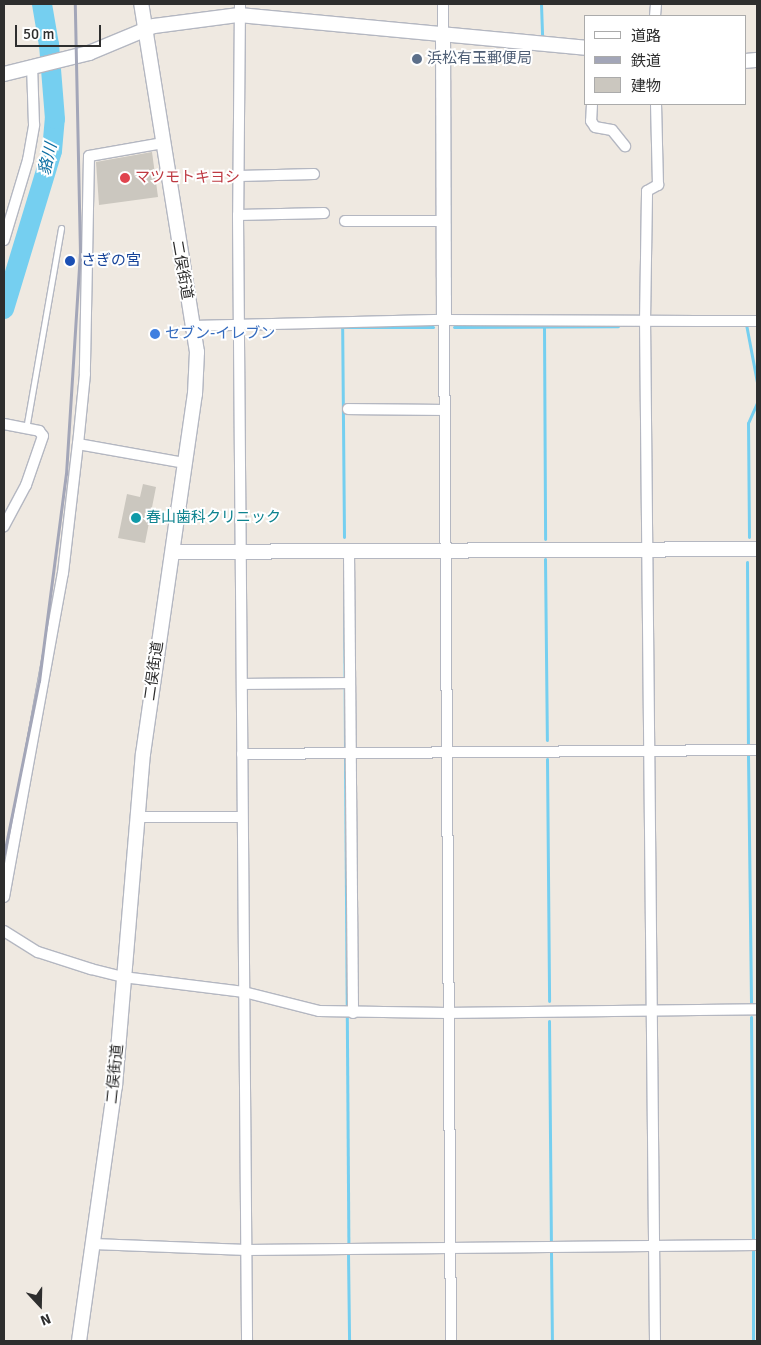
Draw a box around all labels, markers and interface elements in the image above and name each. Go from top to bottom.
scale bar [18,15,104,47]
legend [584,15,746,105]
text: 50 m [23,25,54,43]
text: 道路 [631,27,661,45]
place label: 浜松有玉郵便局 [427,50,532,68]
text: 鉄道 [631,52,661,70]
marker: 浜松有玉郵便局 [411,53,423,65]
text: 建物 [631,77,661,95]
water label: 貉川 [35,141,61,177]
place label: マツモトキヨシ [135,169,240,187]
marker: マツモトキヨシ [119,172,131,184]
street label: 二俣街道 [168,239,196,301]
place label: さぎの宮 [81,252,141,270]
marker: さぎの宮 [63,254,77,268]
place label: セブン-イレブン [165,325,275,343]
marker: セブン-イレブン [149,328,161,340]
place label: 春山歯科クリニック [146,509,281,527]
marker: 春山歯科クリニック [130,512,142,524]
street label: 二俣街道 [141,640,167,702]
street label: 二俣街道 [103,1043,127,1105]
north arrow [15,1280,65,1330]
text: N [38,1310,53,1329]

